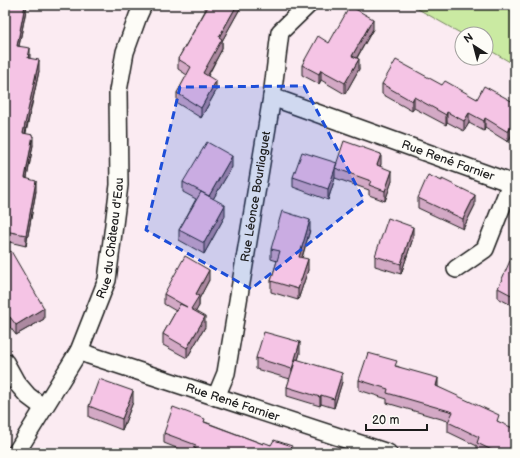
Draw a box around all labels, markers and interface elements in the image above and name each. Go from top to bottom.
north arrow [454,26,494,66]
text: N [461,31,476,46]
street label: Rue Léonce Bourliaguet [238,130,274,263]
street label: Rue René Farnier [399,137,497,185]
street label: Rue du Château d'Eau [93,178,127,301]
street label: Rue René Farnier [184,380,282,425]
scale bar [366,406,427,432]
text: 20 m [372,413,399,428]

